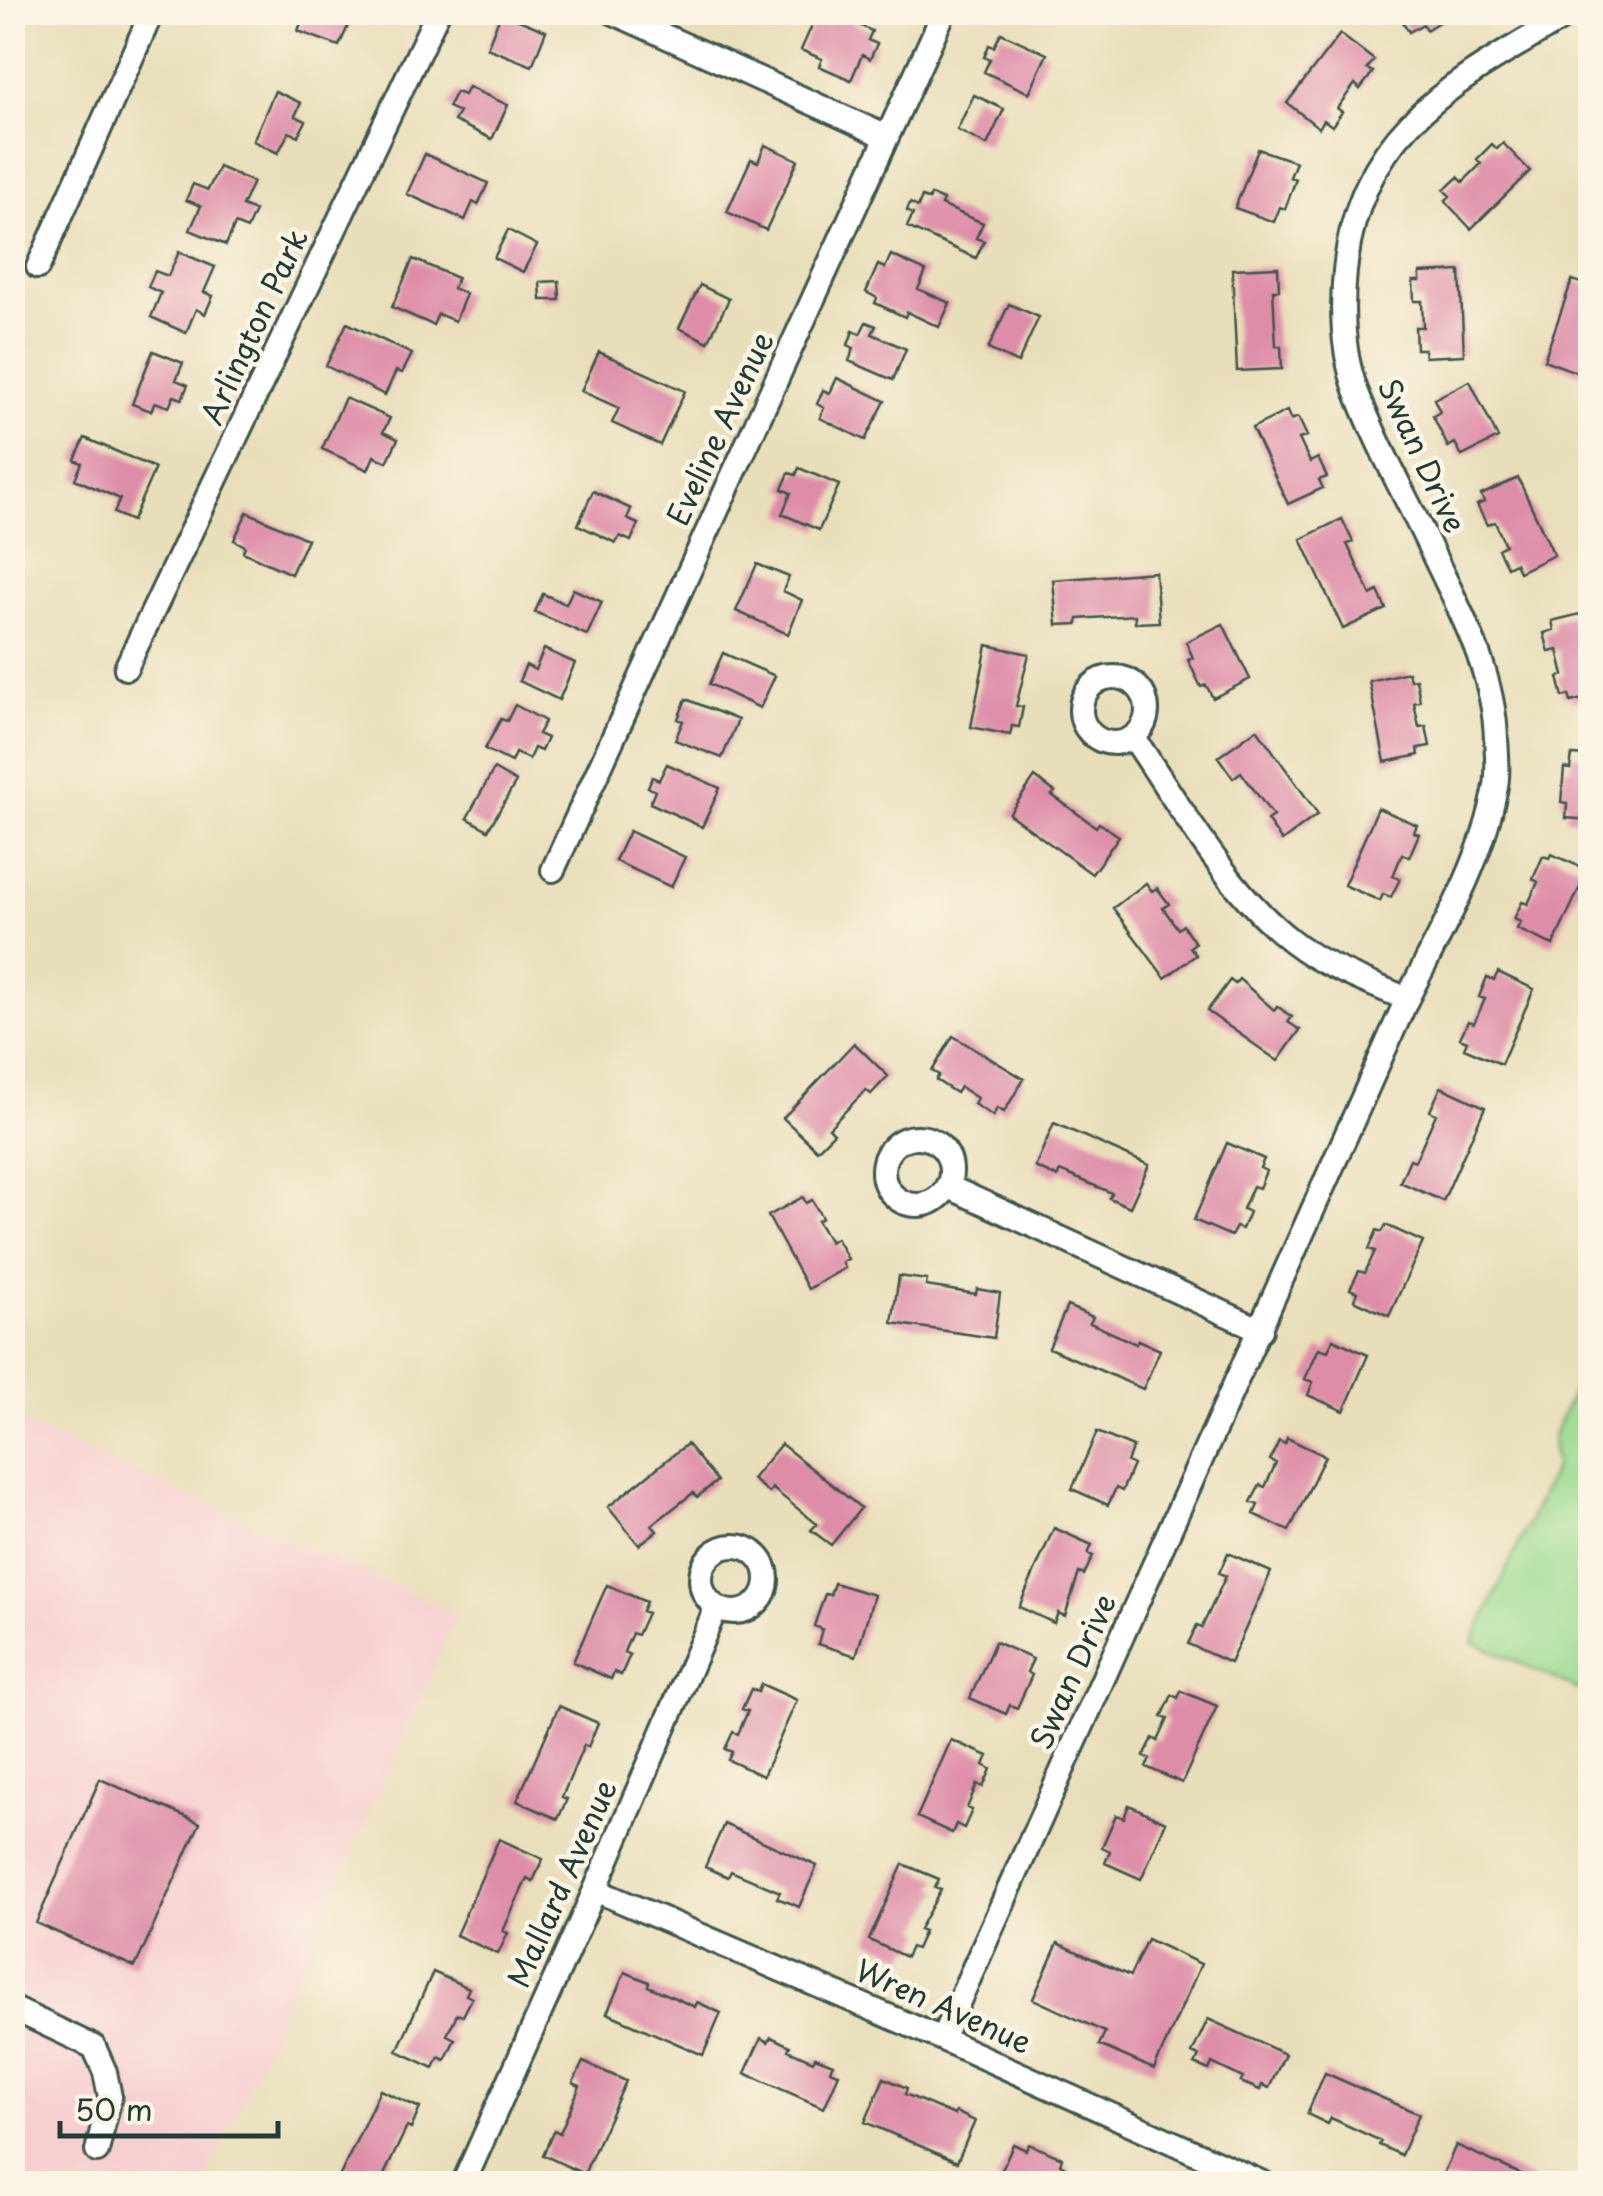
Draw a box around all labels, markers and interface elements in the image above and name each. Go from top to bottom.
street label: Arlington Park [188,221,318,431]
street label: Eveline Avenue [654,324,783,532]
street label: Swan Drive [1368,370,1479,540]
street label: Swan Drive [1017,1586,1126,1756]
street label: Mallard Avenue [495,1772,627,1994]
street label: Wren Avenue [849,1946,1039,2064]
scale bar [60,2076,278,2138]
text: 50 m [75,2086,153,2131]

